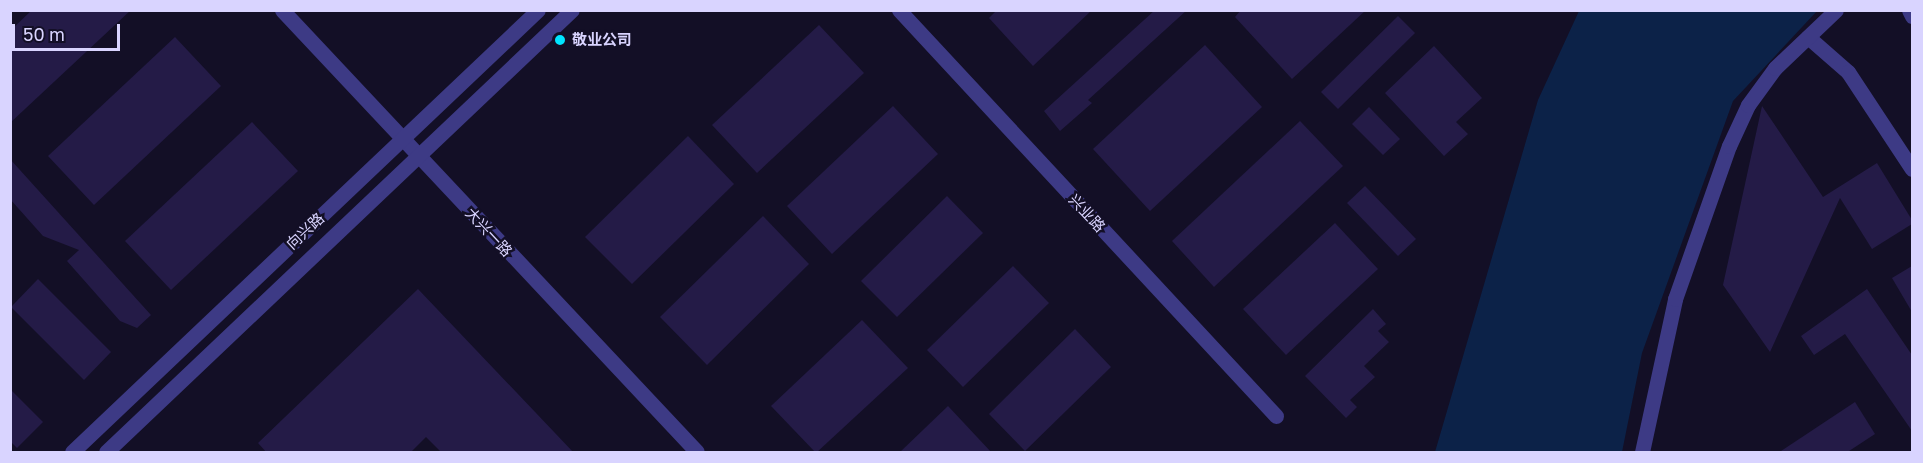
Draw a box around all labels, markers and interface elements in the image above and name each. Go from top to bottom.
scale bar [15,12,123,50]
text: 50 m [23,23,65,45]
place label: 敬业公司 [572,31,632,49]
marker: 敬业公司 [553,33,567,47]
street label: 兴业路 [1065,190,1109,236]
street label: 大兴一路 [462,204,516,260]
street label: 向兴路 [282,209,328,253]

